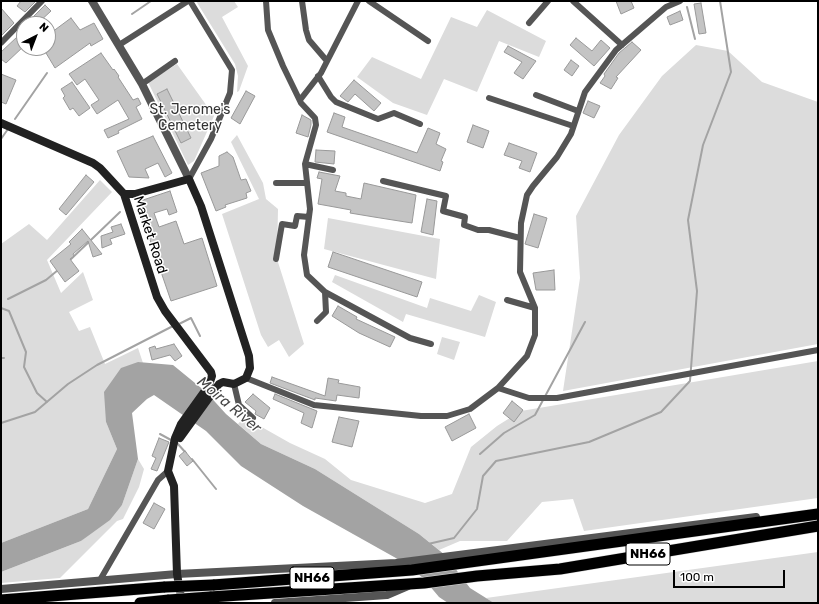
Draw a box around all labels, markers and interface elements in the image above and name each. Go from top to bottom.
north arrow [16,16,56,56]
text: N [36,20,51,35]
park label: St. Jerome's Cemetery [150,102,230,134]
street label: Market Road [130,194,170,276]
water label: Moira River [193,373,265,437]
road number: NH66 [626,543,670,565]
scale bar [675,562,787,588]
road number: NH66 [290,567,334,589]
text: 100 m [680,570,714,584]

